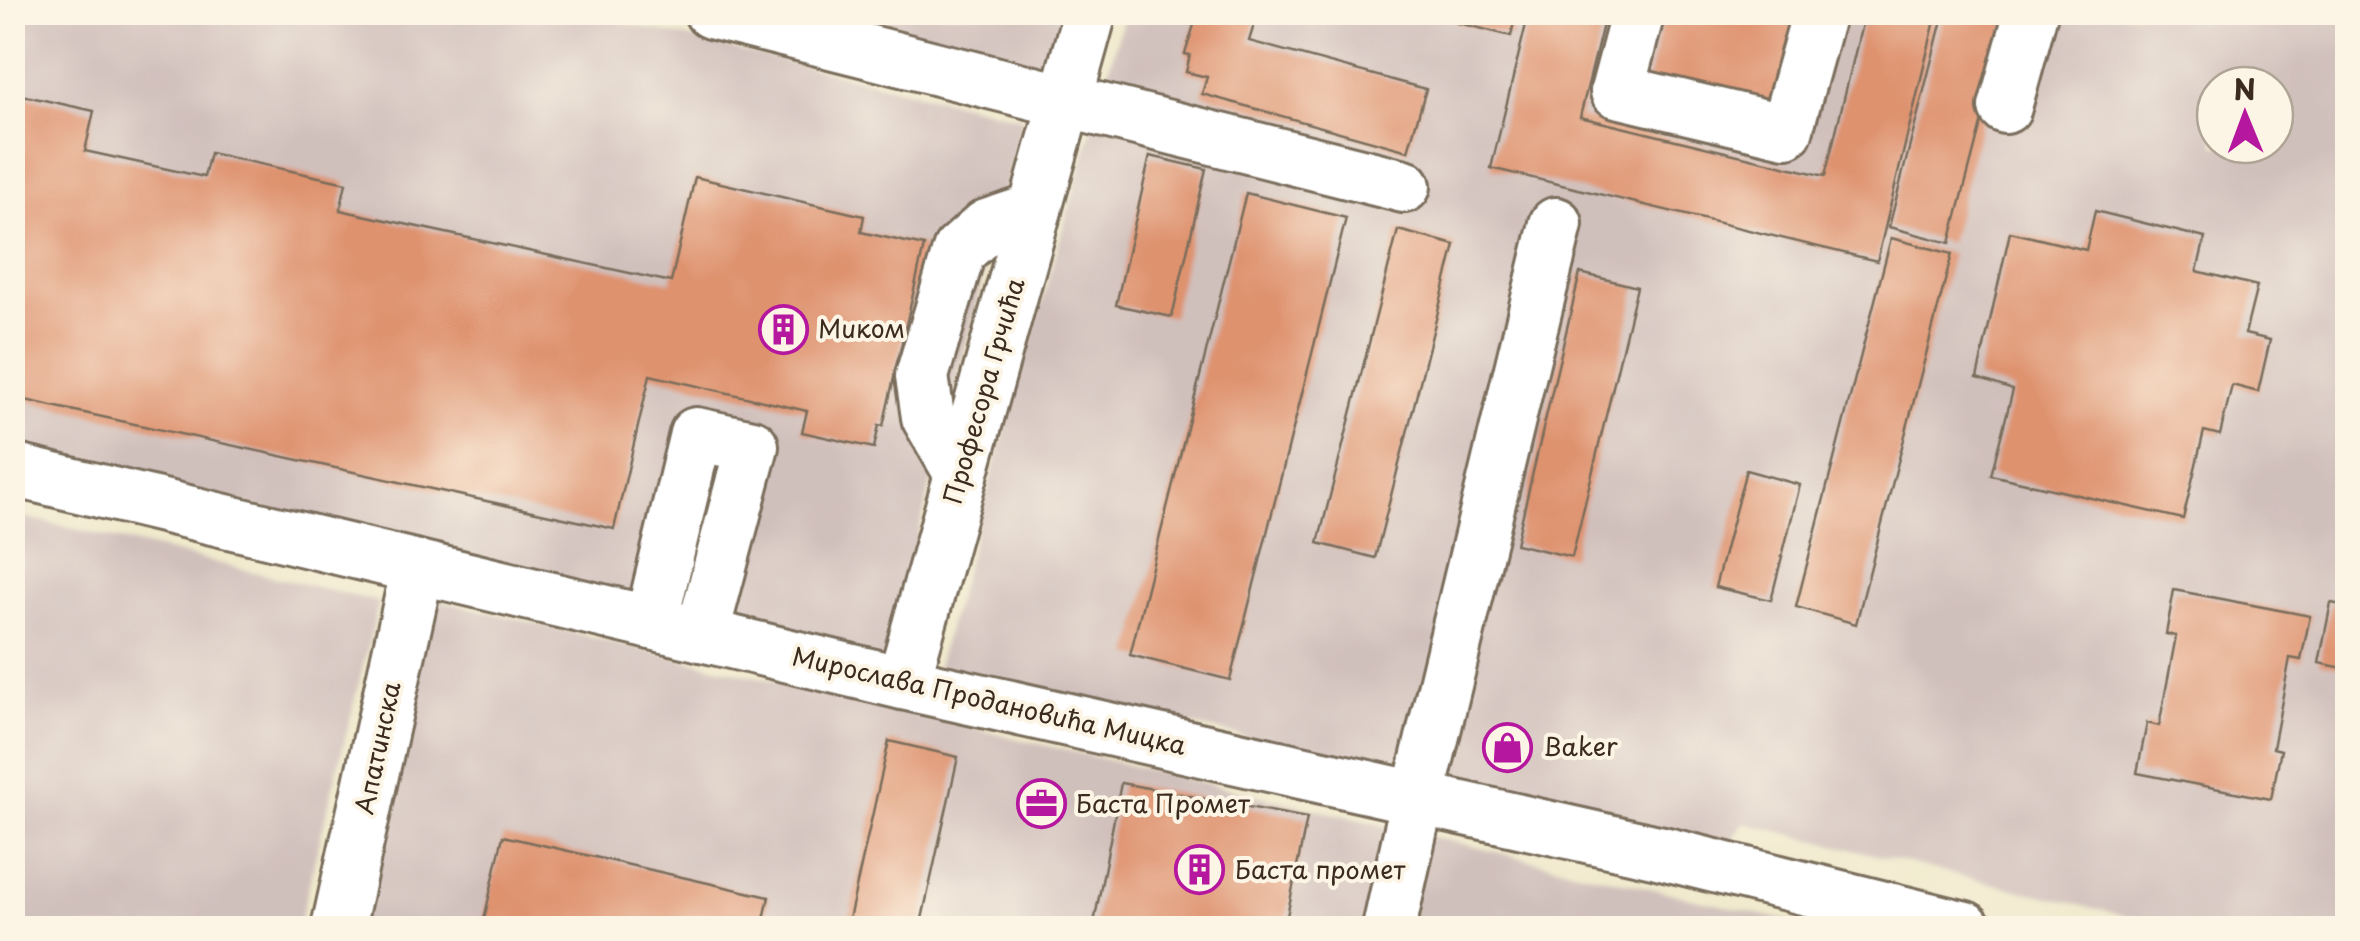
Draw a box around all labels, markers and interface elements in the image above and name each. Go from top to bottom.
north arrow [2195,65,2295,165]
text: N [2233,67,2256,110]
street label: Професора Грчића [933,273,1034,508]
building icon: Миком [757,303,809,355]
place label: Миком [818,309,905,347]
street label: Мирослава Продановића Мицка [789,636,1190,764]
street label: Апатинска [344,677,410,818]
shop icon: Baker [1482,721,1534,773]
place label: Baker [1543,727,1618,765]
office icon: Баста Промет [1015,778,1067,830]
place label: Баста Промет [1076,784,1251,822]
building icon: Баста промет [1174,844,1226,896]
place label: Баста промет [1235,850,1406,888]

